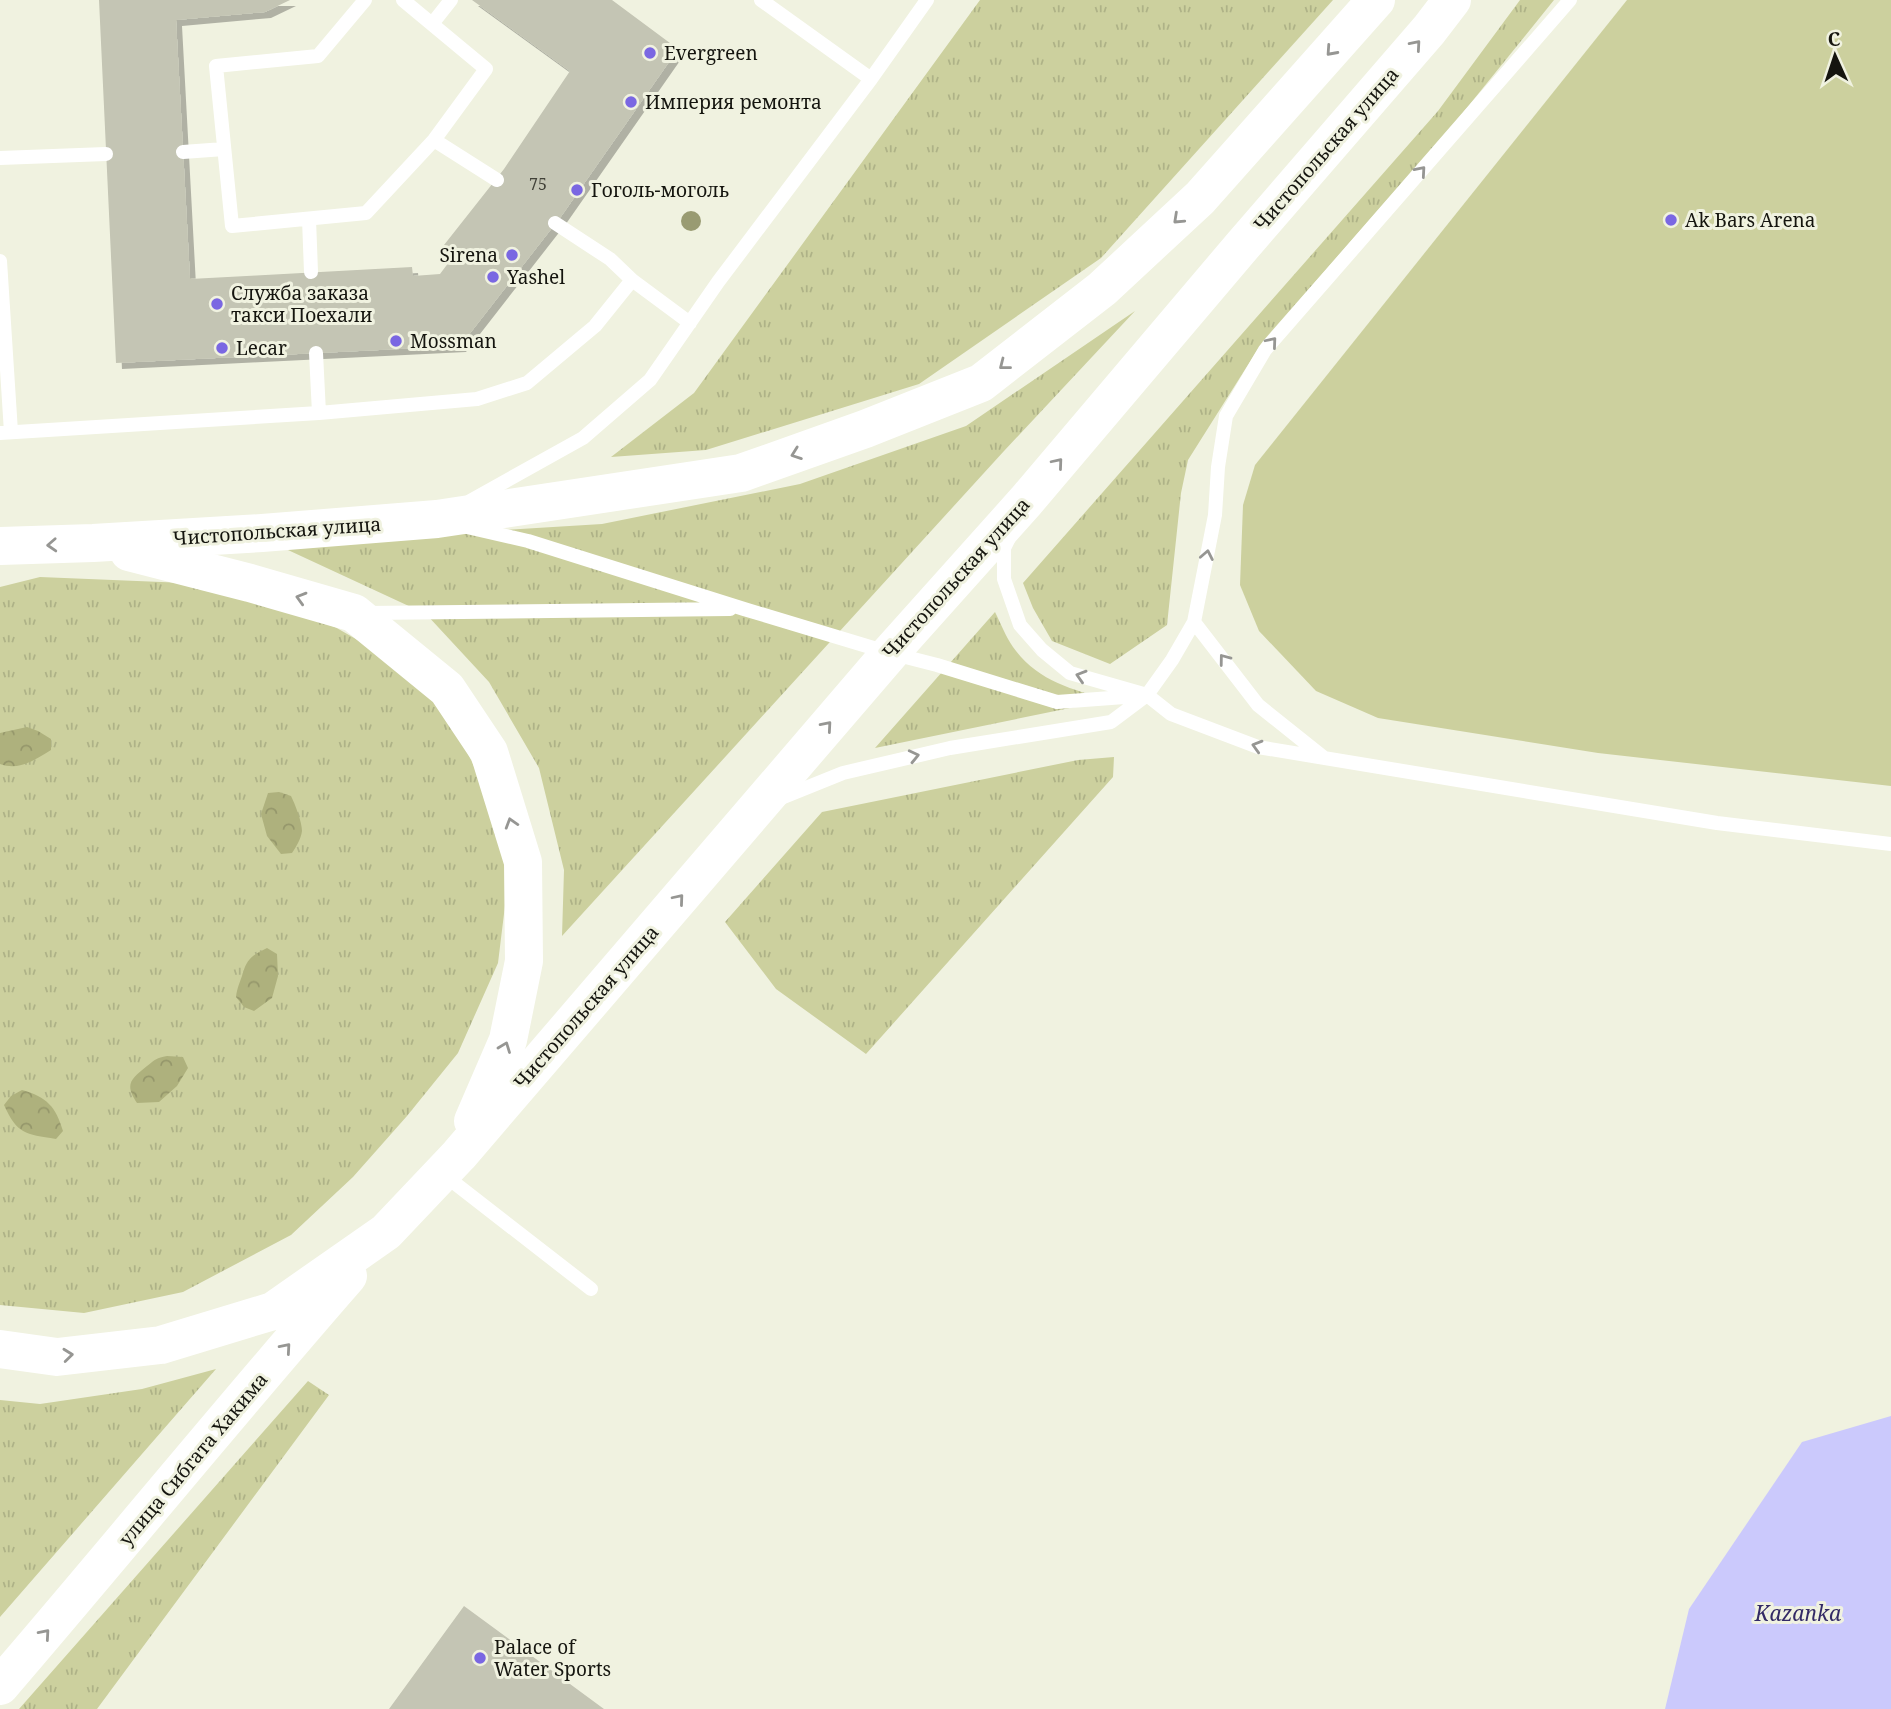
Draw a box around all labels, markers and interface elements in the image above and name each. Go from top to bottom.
north arrow [1800,21,1870,91]
text: С [1827,26,1841,52]
place label: Evergreen [664,40,758,66]
one-way arrow [1408,40,1420,53]
one-way arrow [1327,43,1339,56]
marker: Evergreen [642,45,658,61]
street label: Чистопольская улица [1248,62,1404,236]
place label: Империя ремонта [645,89,822,115]
marker: Империя ремонта [623,94,639,110]
one-way arrow [1413,166,1425,179]
house number: 75 [529,173,547,195]
place label: Гоголь-моголь [591,177,729,203]
marker: Гоголь-моголь [569,182,585,198]
place label: Ak Bars Arena [1685,207,1816,233]
one-way arrow [1173,211,1186,223]
marker: Ak Bars Arena [1663,212,1679,228]
place label: Sirena [440,242,498,268]
marker: Sirena [504,247,520,263]
place label: Yashel [506,264,565,290]
marker: Yashel [485,269,501,285]
place label: Служба заказа такси Поехали [231,280,373,328]
marker: Служба заказа такси Поехали [209,296,225,312]
place label: Mossman [410,328,497,354]
marker: Mossman [388,333,404,349]
place label: Lecar [236,335,287,361]
one-way arrow [1264,338,1276,351]
marker: Lecar [214,340,230,356]
one-way arrow [999,357,1012,370]
one-way arrow [790,446,802,460]
one-way arrow [1050,458,1062,471]
street label: Чистопольская улица [876,492,1036,664]
street label: Чистопольская улица [172,511,382,551]
one-way arrow [47,537,58,552]
one-way arrow [1199,549,1214,561]
one-way arrow [295,591,307,606]
one-way arrow [1220,655,1232,667]
one-way arrow [1075,670,1088,684]
one-way arrow [819,721,831,734]
one-way arrow [1252,739,1264,754]
one-way arrow [908,750,920,764]
one-way arrow [505,818,519,830]
one-way arrow [671,894,683,907]
street label: Чистопольская улица [508,920,664,1094]
one-way arrow [496,1041,510,1053]
one-way arrow [278,1343,290,1356]
one-way arrow [63,1348,74,1363]
street label: улица Сибгата Хакима [113,1367,273,1551]
water label: Kazanka [1754,1599,1842,1627]
one-way arrow [37,1630,49,1643]
place label: Palace of Water Sports [494,1634,611,1682]
marker: Palace of Water Sports [472,1650,488,1666]

